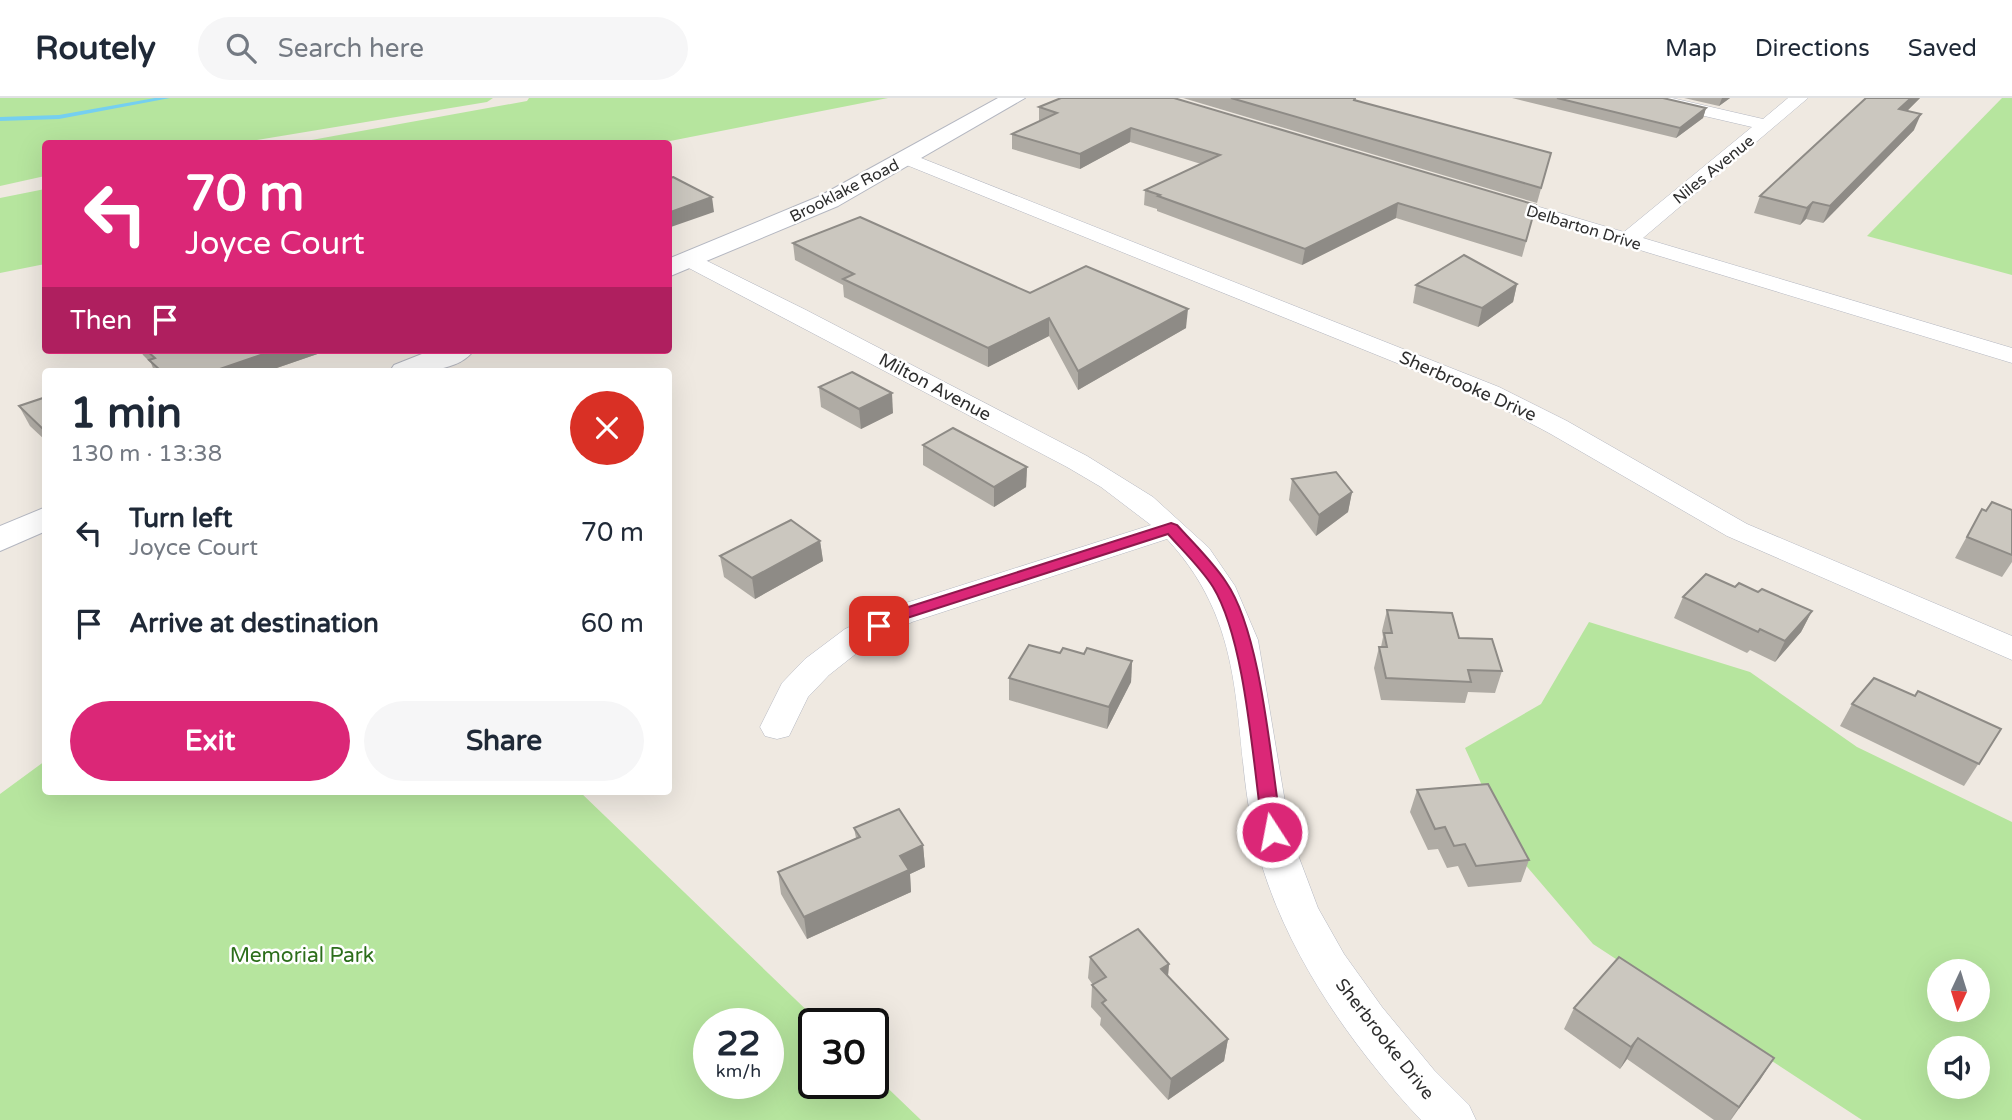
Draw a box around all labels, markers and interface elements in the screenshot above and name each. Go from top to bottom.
search box [198,17,688,80]
text: Routely [35,29,156,68]
icon: search [222,29,260,67]
text: Search here [278,33,424,64]
text: Map [1665,34,1717,63]
text: Directions [1755,34,1870,63]
text: Saved [1908,34,1977,63]
street label: Niles Avenue [1669,131,1758,209]
street label: Brooklake Road [786,155,902,227]
text: 70 m [185,165,304,224]
icon: left [70,168,161,259]
street label: Delbarton Drive [1524,201,1644,255]
text: Joyce Court [185,225,365,263]
icon: arrive [146,301,184,339]
text: Then [70,305,132,336]
street label: Sherbrooke Drive [1396,346,1540,426]
street label: Milton Avenue [875,348,995,426]
text: 1 min [70,388,182,439]
button: close [570,391,644,465]
text: 130 m · 13:38 [70,440,222,468]
text: Turn left [129,503,232,534]
icon: left [70,514,108,552]
text: 70 m [581,517,644,548]
text: Joyce Court [129,534,258,562]
pin [849,596,909,656]
icon: arrive [70,605,108,643]
icon: arrive [860,607,898,645]
text: Arrive at destination [129,608,379,639]
text: 60 m [581,608,644,639]
button: Exit [70,701,350,781]
button: Share [364,701,644,781]
position arrow [1235,795,1309,869]
park label: Memorial Park [230,943,374,968]
north arrow [1927,959,1990,1022]
map controls [1927,959,1990,1099]
street label: Sherbrooke Drive [1331,974,1439,1104]
speed limit sign: 30 [798,1008,889,1099]
text: 22 [717,1023,760,1065]
button: sound [1927,1036,1990,1099]
text: km/h [716,1060,761,1082]

